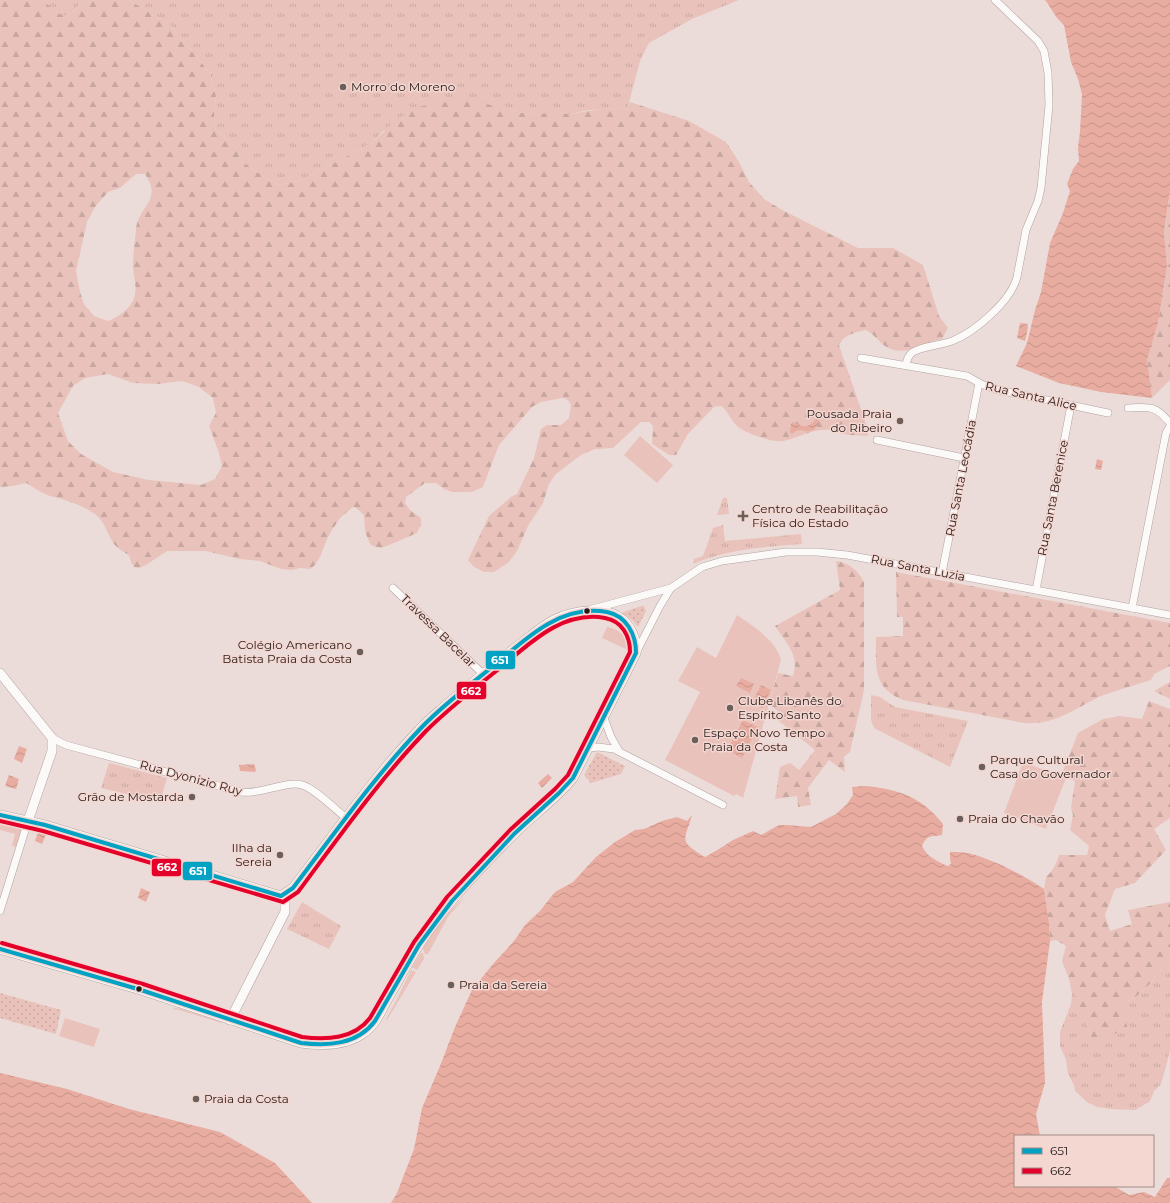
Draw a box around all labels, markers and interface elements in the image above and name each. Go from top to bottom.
place label: Morro do Moreno [351,79,455,94]
marker: Morro do Moreno [338,82,348,92]
street label: Rua Santa Alice [984,378,1078,413]
place label: Pousada Praia do Ribeiro [807,406,892,435]
marker: Pousada Praia do Ribeiro [895,416,905,426]
street label: Rua Santa Leocádia [942,418,979,537]
street label: Rua Santa Berenice [1034,439,1071,557]
place label: Centro de Reabilitação Física do Estado [752,501,888,530]
marker: Centro de Reabilitação Física do Estado [737,510,749,522]
street label: Rua Santa Luzia [870,551,967,584]
street label: Travessa Bacelar [398,591,479,670]
unlabelled marker [582,606,592,616]
place label: Colégio Americano Batista Praia da Costa [222,637,352,666]
marker: Colégio Americano Batista Praia da Costa [355,647,365,657]
line badge: 651 [485,650,516,670]
text: 651 [491,653,509,667]
line badge: 662 [456,681,487,700]
text: 662 [461,684,482,698]
place label: Clube Libanês do Espírito Santo [738,693,842,722]
marker: Clube Libanês do Espírito Santo [725,703,735,713]
place label: Espaço Novo Tempo Praia da Costa [703,725,825,754]
marker: Espaço Novo Tempo Praia da Costa [690,735,700,745]
place label: Parque Cultural Casa do Governador [990,752,1111,781]
street label: Rua Dyonizio Ruy [138,757,244,799]
marker: Parque Cultural Casa do Governador [977,762,987,772]
place label: Grão de Mostarda [78,789,184,804]
marker: Grão de Mostarda [187,792,197,802]
place label: Praia do Chavão [968,811,1064,826]
marker: Praia do Chavão [955,814,965,824]
place label: Ilha da Sereia [232,840,272,869]
marker: Ilha da Sereia [275,850,285,860]
line badge: 662 [151,858,182,877]
text: 662 [157,860,178,874]
line badge: 651 [182,861,213,881]
text: 651 [189,864,207,878]
place label: Praia da Sereia [459,977,547,992]
marker: Praia da Sereia [446,980,456,990]
unlabelled marker [134,984,144,994]
place label: Praia da Costa [204,1091,289,1106]
marker: Praia da Costa [191,1094,201,1104]
legend [1014,1135,1154,1187]
text: 651 [1050,1143,1068,1158]
text: 662 [1050,1163,1072,1178]

